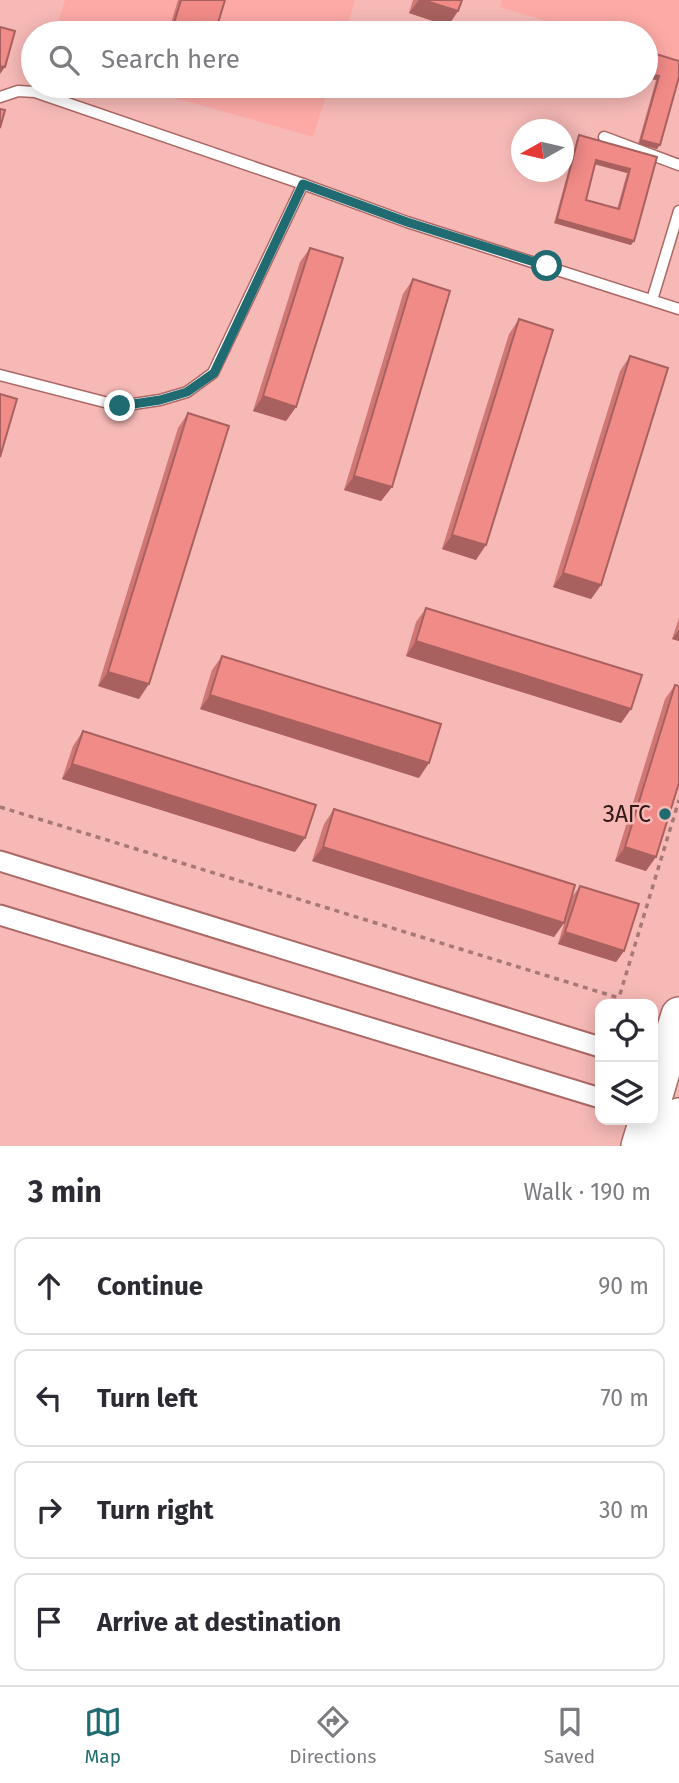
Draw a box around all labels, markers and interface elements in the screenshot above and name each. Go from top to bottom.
search box [21,21,658,98]
icon: search [45,41,83,79]
text: Search here [101,44,240,75]
north arrow [511,119,574,182]
route start [531,250,562,281]
route end [104,390,135,421]
place label: ЗАГС [603,800,651,828]
marker: ЗАГС [657,806,673,822]
map controls [595,999,658,1125]
button: locate [595,999,658,1062]
button: layers [595,1062,658,1125]
text: 3 min [28,1174,102,1210]
text: Walk · 190 m [524,1178,651,1206]
icon: ahead [30,1267,68,1305]
text: Continue [97,1271,203,1302]
text: 90 m [598,1272,649,1300]
icon: left [30,1379,68,1417]
text: Turn left [97,1383,198,1414]
text: 70 m [600,1384,649,1412]
icon: right [30,1491,68,1529]
text: Turn right [97,1495,214,1526]
text: 30 m [599,1496,649,1524]
icon: arrive [30,1603,68,1641]
text: Arrive at destination [97,1607,341,1638]
tab: Map [84,1703,122,1768]
tab: Directions [289,1703,376,1768]
tab: Saved [544,1703,595,1768]

